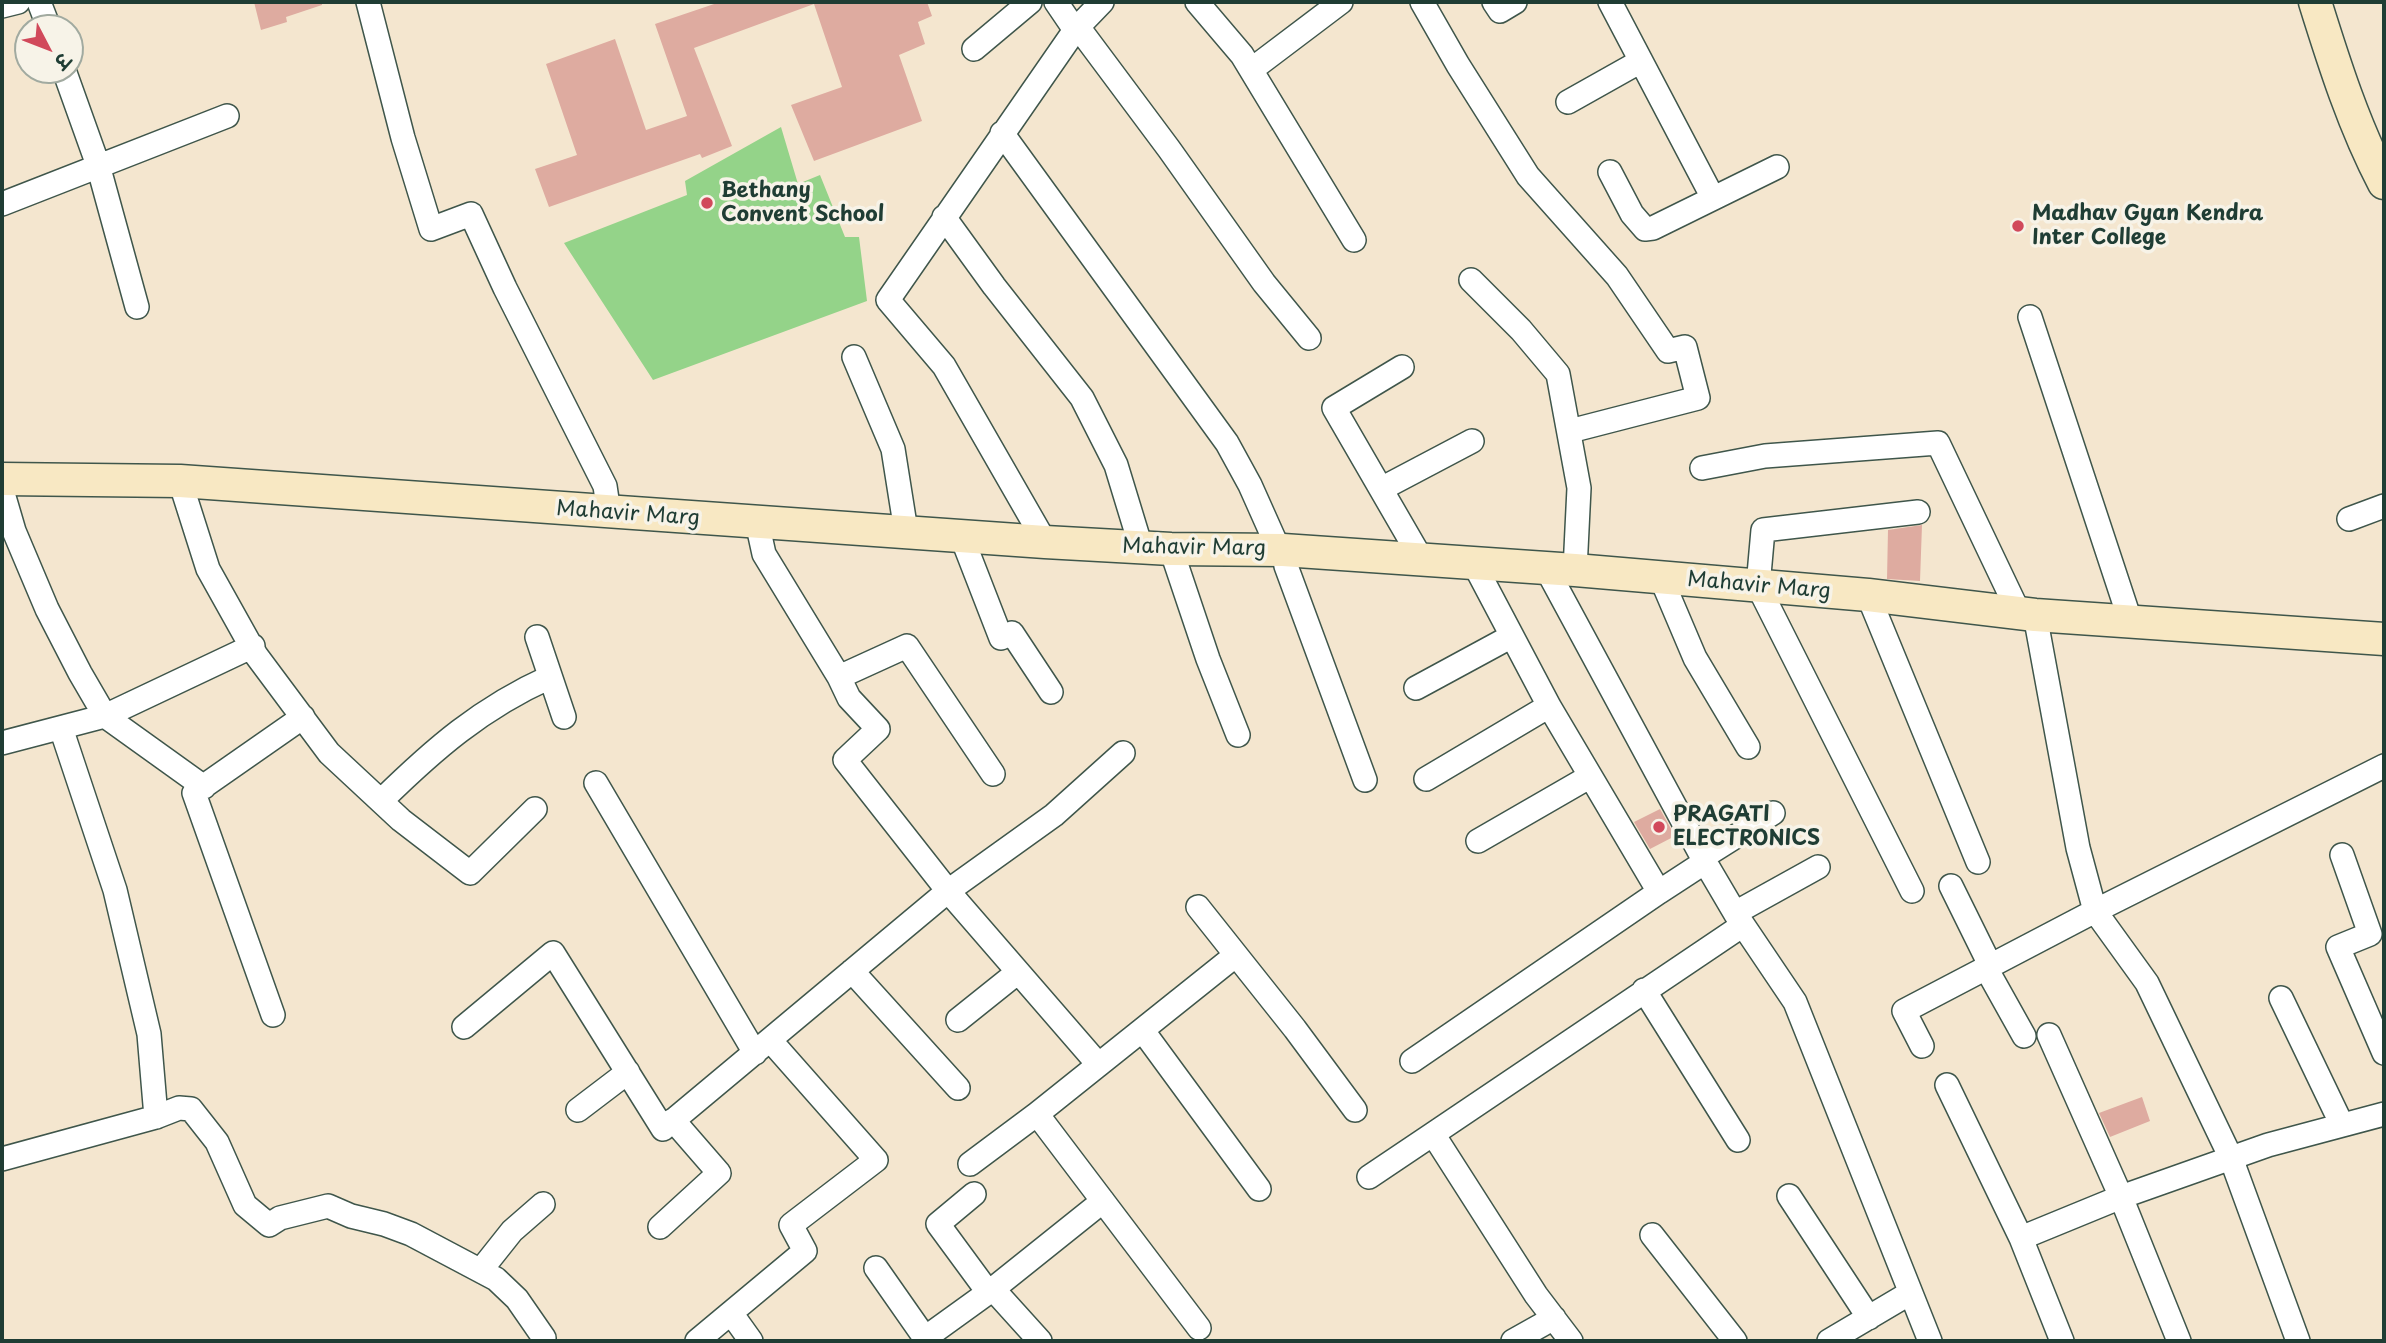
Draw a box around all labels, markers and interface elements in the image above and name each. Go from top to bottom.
north arrow [14,14,84,84]
text: उ [48,48,78,76]
place label: Bethany Convent School [721,178,884,228]
marker: Bethany Convent School [699,195,715,211]
place label: Madhav Gyan Kendra Inter College [2032,201,2263,251]
marker: Madhav Gyan Kendra Inter College [2010,218,2026,234]
street label: Mahavir Marg [555,496,701,532]
street label: Mahavir Marg [1122,534,1266,562]
street label: Mahavir Marg [1686,567,1832,605]
place label: PRAGATI ELECTRONICS [1673,802,1820,852]
marker: PRAGATI ELECTRONICS [1651,819,1667,835]

